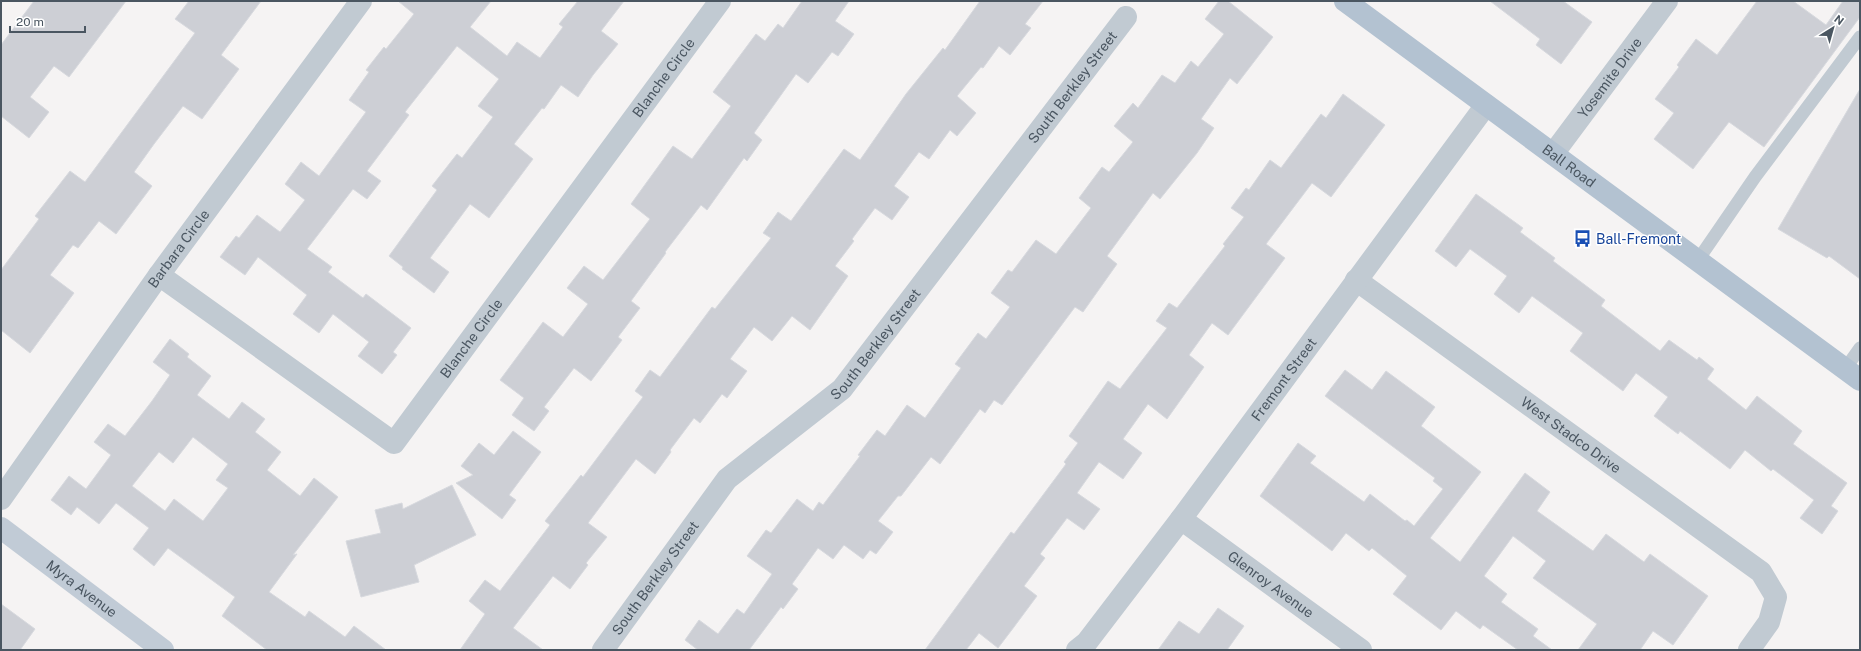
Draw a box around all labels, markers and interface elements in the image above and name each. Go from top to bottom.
scale bar [10,8,85,34]
north arrow [1813,8,1853,48]
text: N [1832,13,1846,27]
text: 20 m [16,15,44,29]
street label: South Berkley Street [1025,28,1120,146]
street label: Yosemite Drive [1575,34,1645,121]
street label: Blanche Circle [629,35,698,120]
street label: Ball Road [1539,141,1599,191]
street label: Barbara Circle [145,206,213,291]
bus stop icon: Ball-Fremont [1573,229,1593,249]
place label: Ball-Fremont [1596,231,1681,247]
street label: South Berkley Street [827,286,924,403]
street label: Blanche Circle [437,296,506,381]
street label: Fremont Street [1248,335,1320,424]
street label: West Stadco Drive [1518,394,1624,476]
street label: South Berkley Street [609,518,702,638]
street label: Glenroy Avenue [1225,548,1317,621]
street label: Myra Avenue [43,557,120,621]

